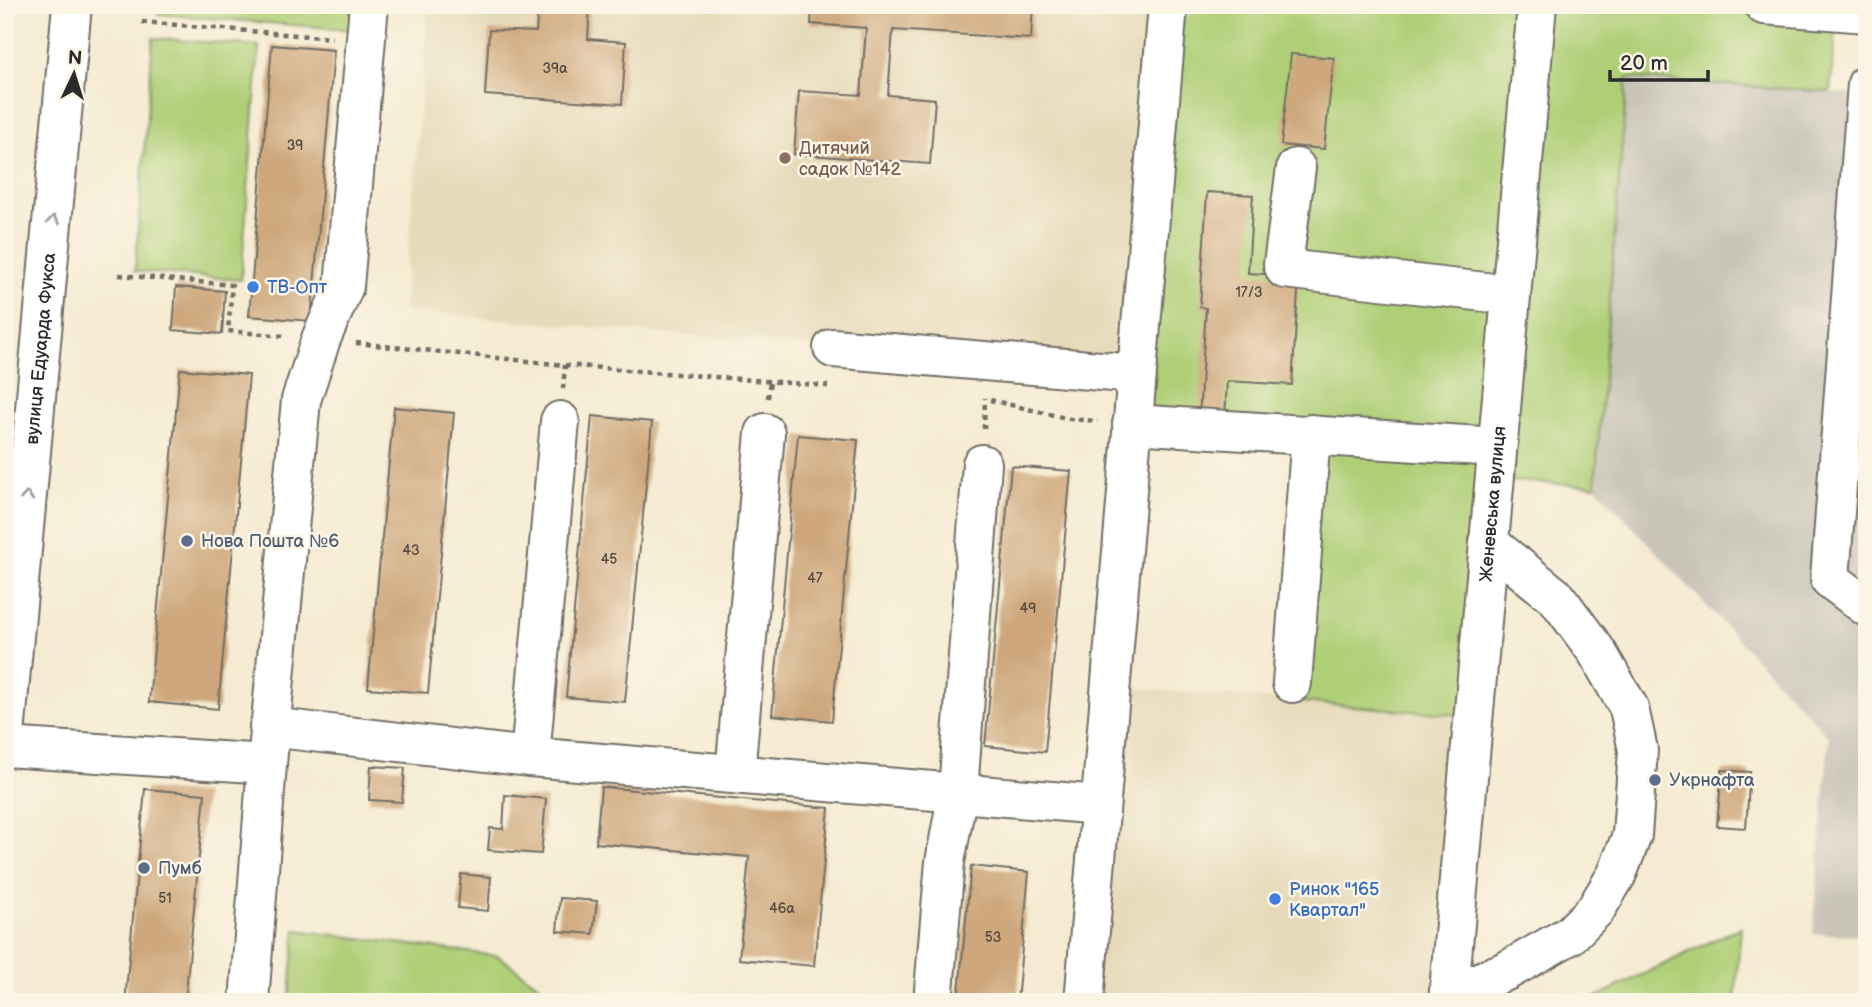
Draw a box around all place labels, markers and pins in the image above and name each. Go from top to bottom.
place label: Дитячий садок №142 [799,138,902,180]
marker: Дитячий садок №142 [777,150,793,166]
place label: ТВ-Опт [267,277,328,298]
marker: ТВ-Опт [245,279,261,295]
place label: Нова Пошта №6 [201,531,339,552]
marker: Нова Пошта №6 [179,533,195,549]
place label: Укрнафта [1669,770,1755,791]
marker: Укрнафта [1647,772,1663,788]
place label: Пумб [158,858,202,879]
marker: Пумб [136,860,152,876]
place label: Ринок "165 Квартал" [1289,879,1379,921]
marker: Ринок "165 Квартал" [1267,891,1283,907]

